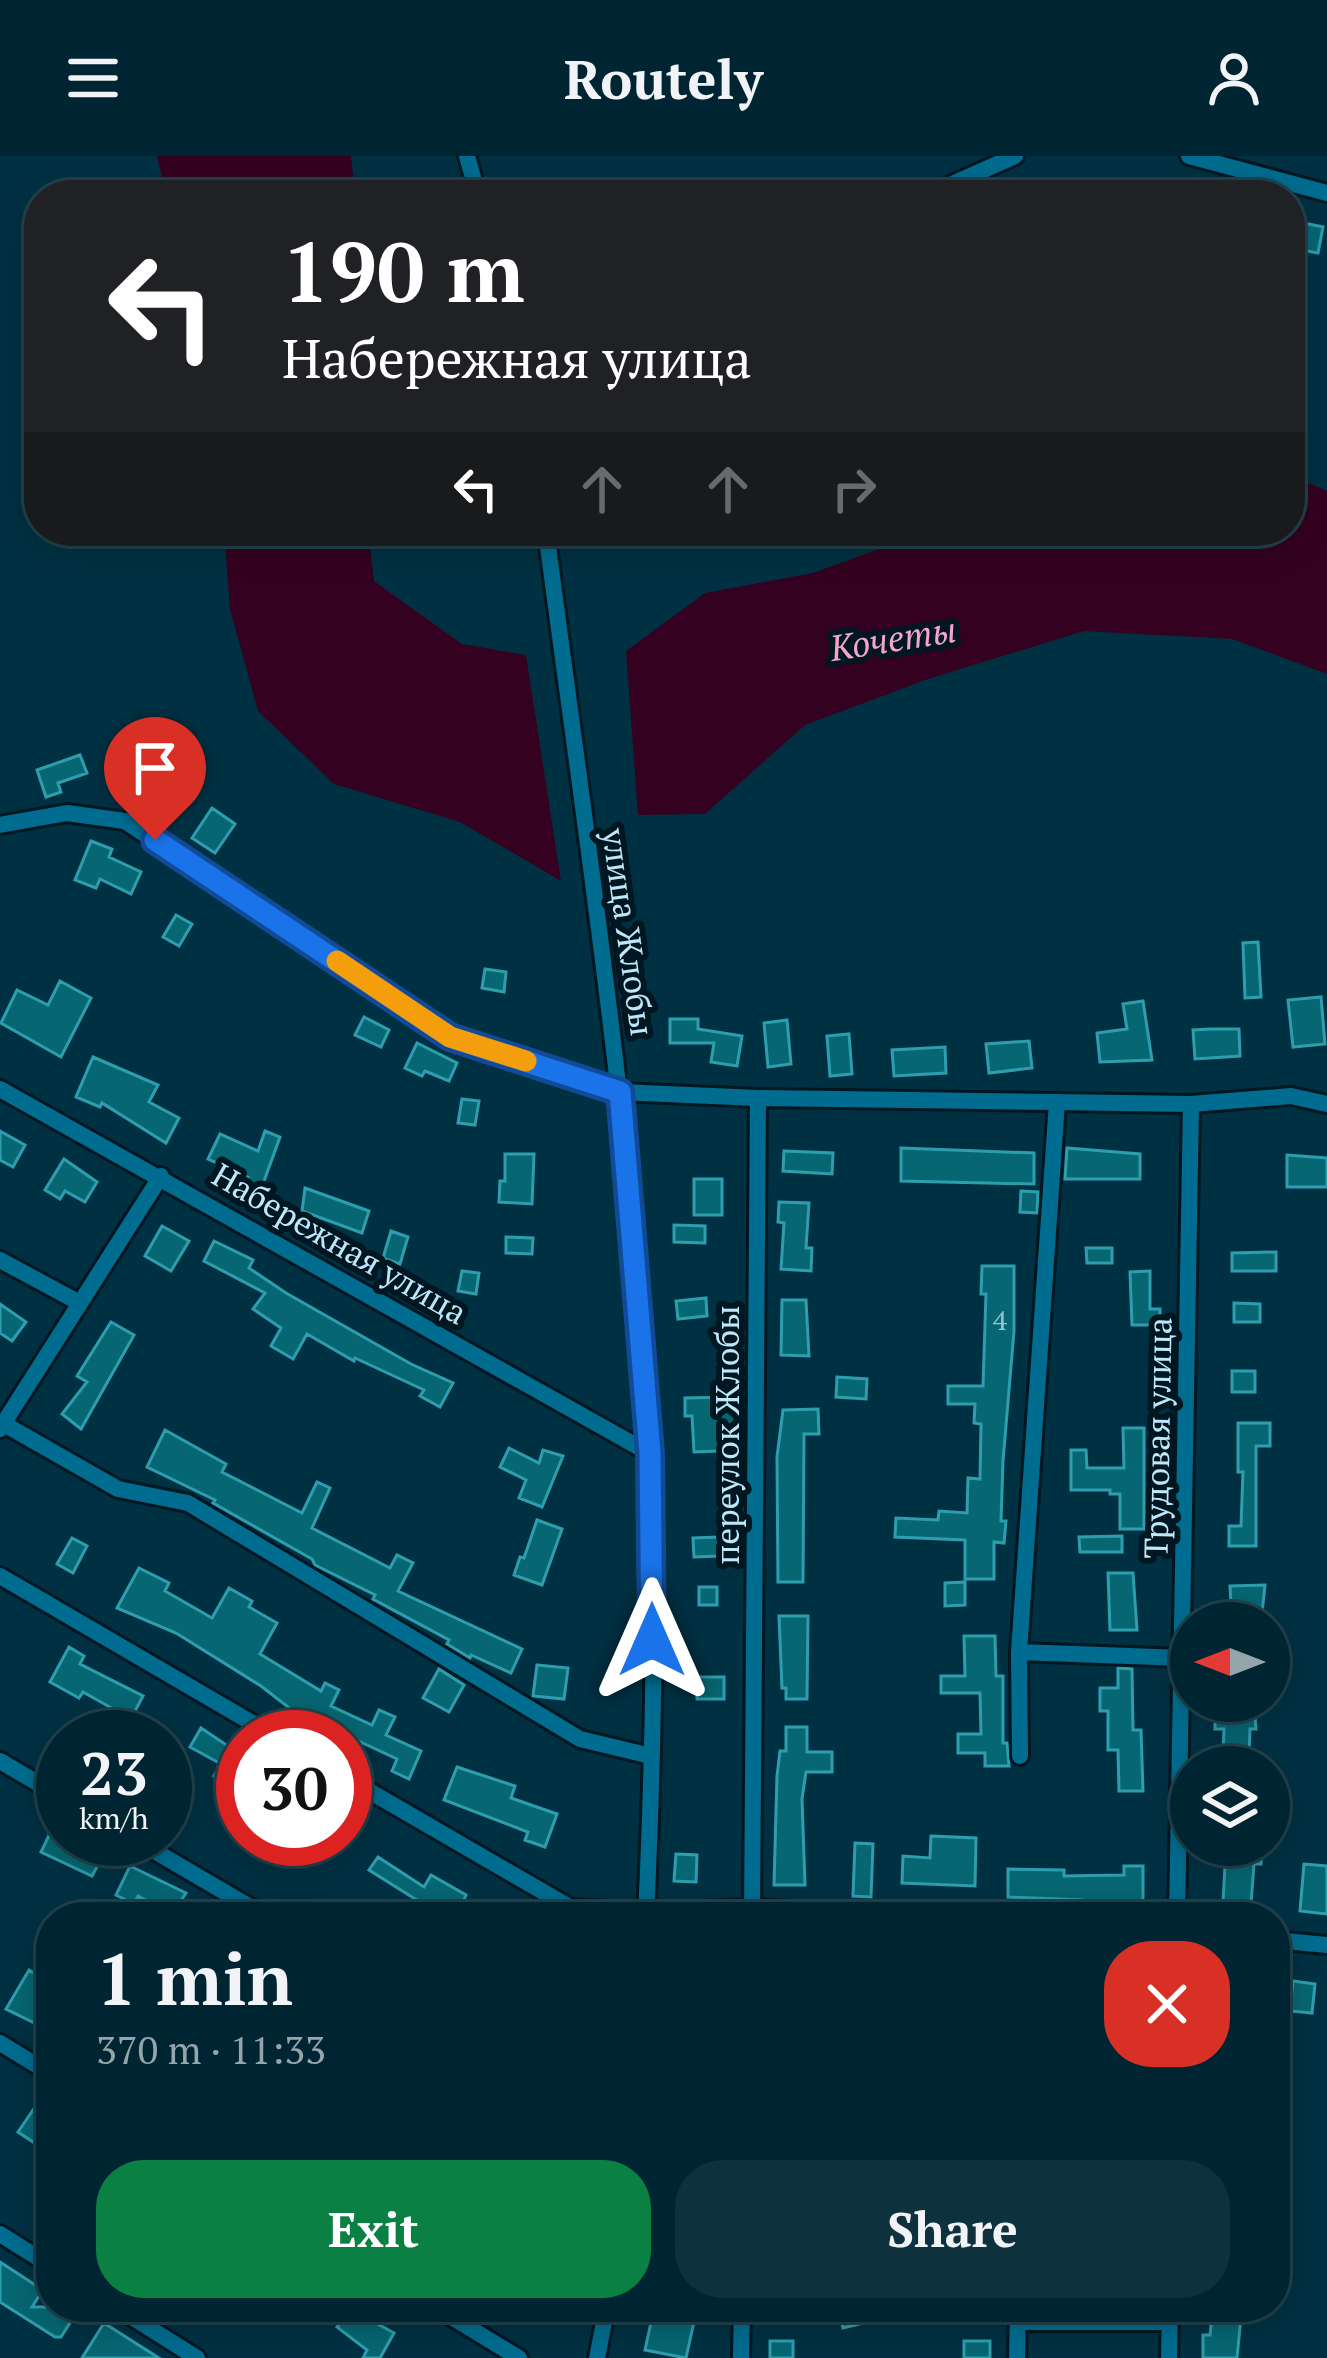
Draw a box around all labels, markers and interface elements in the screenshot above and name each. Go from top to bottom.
text: Routely [564,43,763,114]
icon: menu [60,45,126,111]
icon: person [1201,45,1267,111]
text: 190 m [282,215,525,326]
icon: left [84,228,240,384]
text: Набережная улица [282,322,752,393]
icon: left [443,456,509,522]
icon: ahead [569,456,635,522]
icon: ahead [695,456,761,522]
icon: right [821,456,887,522]
water label: Кочеты [826,605,959,671]
pin [104,717,206,840]
icon: arrive [122,735,188,801]
street label: улица Жлобы [593,825,665,1038]
street label: Набережная улица [205,1153,475,1333]
house number: 4 [993,1302,1008,1338]
street label: переулок Жлобы [705,1305,748,1565]
street label: Трудовая улица [1133,1317,1181,1559]
position arrow [589,1577,715,1703]
north arrow [1170,1602,1290,1722]
map controls [1170,1602,1290,1866]
speed limit sign: 30 [216,1710,372,1866]
text: 23 [80,1733,148,1812]
button: layers [1170,1746,1290,1866]
text: km/h [79,1798,149,1838]
text: 1 min [96,1930,293,2026]
button: close [1104,1941,1230,2067]
text: 370 m · 11:33 [96,2023,326,2075]
button: Exit [96,2160,651,2298]
button: Share [675,2160,1230,2298]

